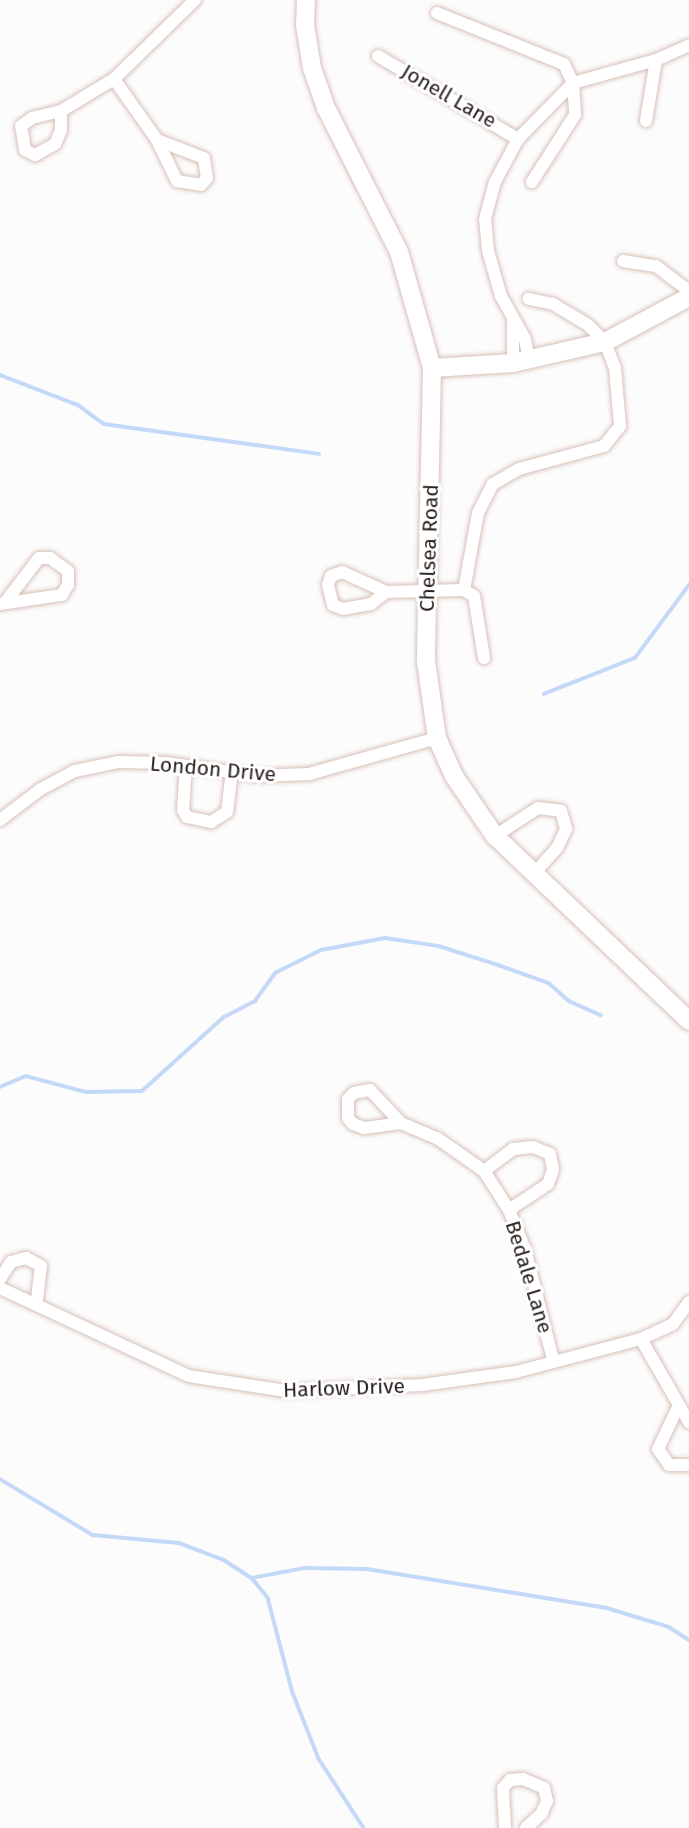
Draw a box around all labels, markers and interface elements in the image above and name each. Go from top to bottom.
street label: Jonell Lane [397,59,501,133]
street label: Chelsea Road [414,484,444,612]
street label: London Drive [149,751,277,787]
street label: Bedale Lane [500,1218,558,1336]
street label: Harlow Drive [283,1373,405,1403]

